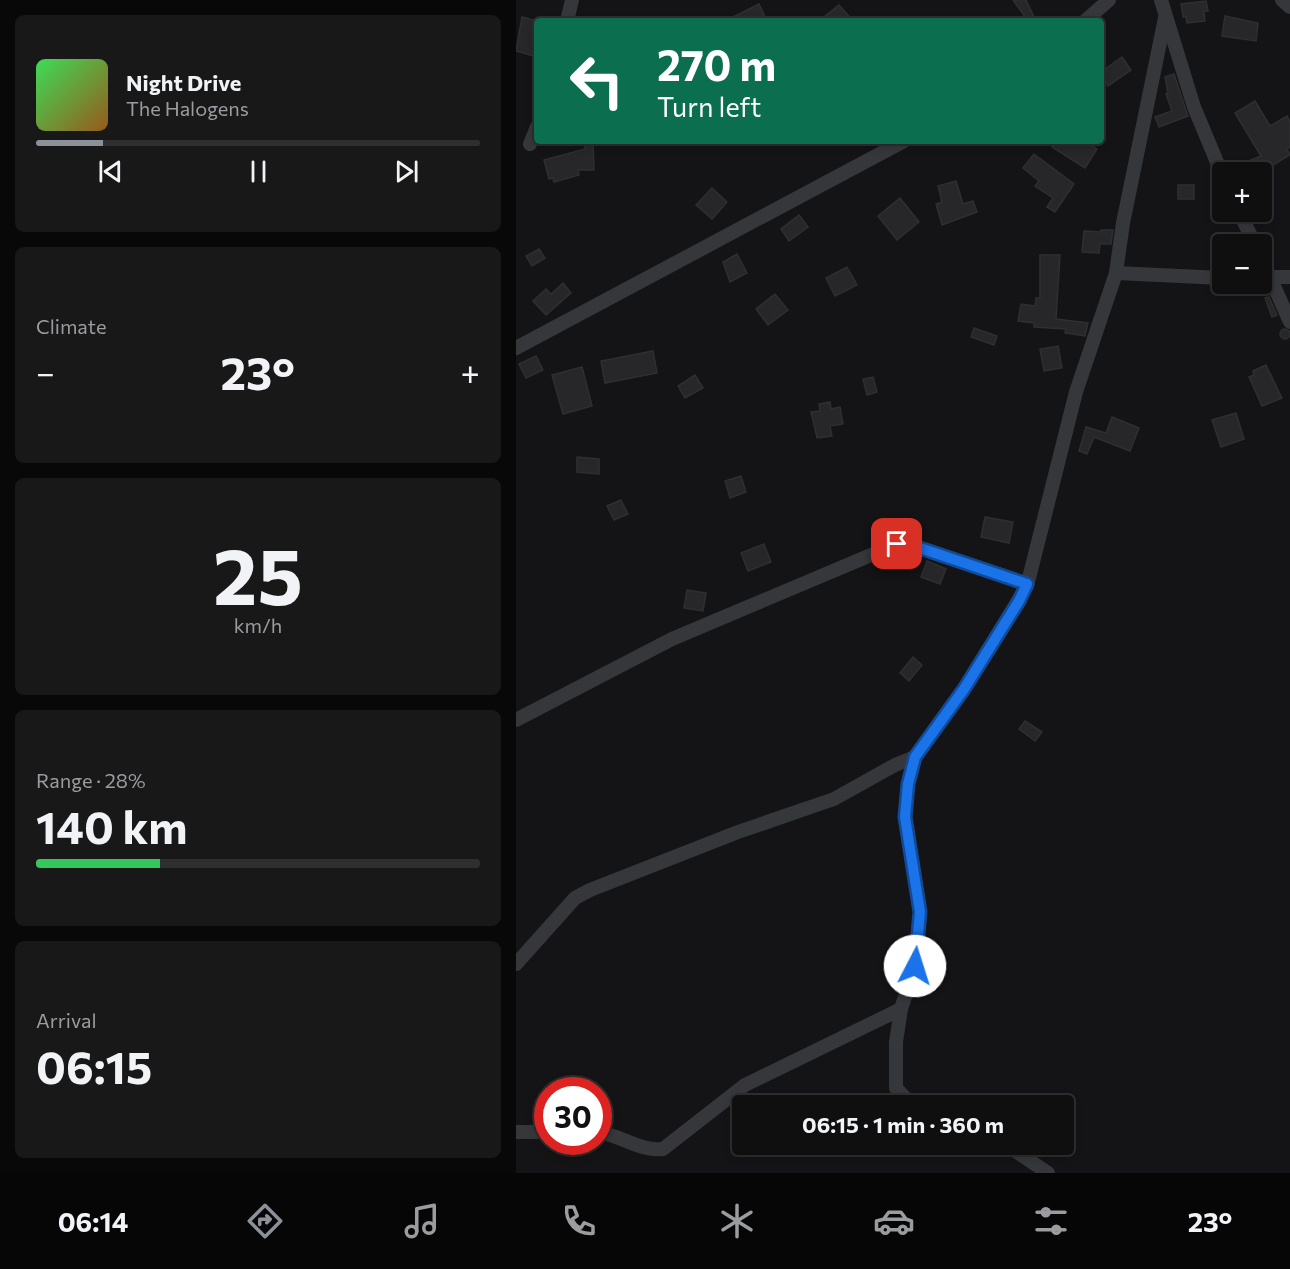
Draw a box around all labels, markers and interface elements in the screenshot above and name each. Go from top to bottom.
text: 270 m [657,38,776,90]
icon: left [558,42,636,120]
text: Night Drive [126,69,241,96]
text: Turn left [657,90,761,123]
text: The Halogens [126,96,249,120]
icon: previous [94,155,127,188]
icon: pause [242,155,275,188]
icon: next [390,155,423,188]
map controls [1212,162,1272,294]
button: + [1212,162,1272,222]
button: − [1212,234,1272,294]
text: Climate [36,314,106,338]
text: 23° [221,344,295,399]
text: − [36,351,55,392]
text: + [461,351,480,392]
pin [871,518,922,569]
text: 25 [213,526,303,621]
icon: arrive [880,527,913,560]
text: km/h [234,613,282,637]
text: Range · 28% [36,768,146,792]
text: 140 km [36,798,188,853]
position arrow [883,934,947,998]
text: Arrival [36,1008,97,1032]
text: 06:15 [36,1038,152,1093]
speed limit sign: 30 [534,1077,612,1155]
text: 06:15 · 1 min · 360 m [802,1111,1004,1138]
icon: directions [244,1200,286,1242]
icon: music [401,1200,443,1242]
icon: phone [558,1200,600,1242]
icon: climate [716,1200,758,1242]
icon: car [873,1200,915,1242]
icon: filters [1030,1200,1072,1242]
text: 06:14 [58,1205,128,1238]
text: 23° [1188,1205,1232,1238]

